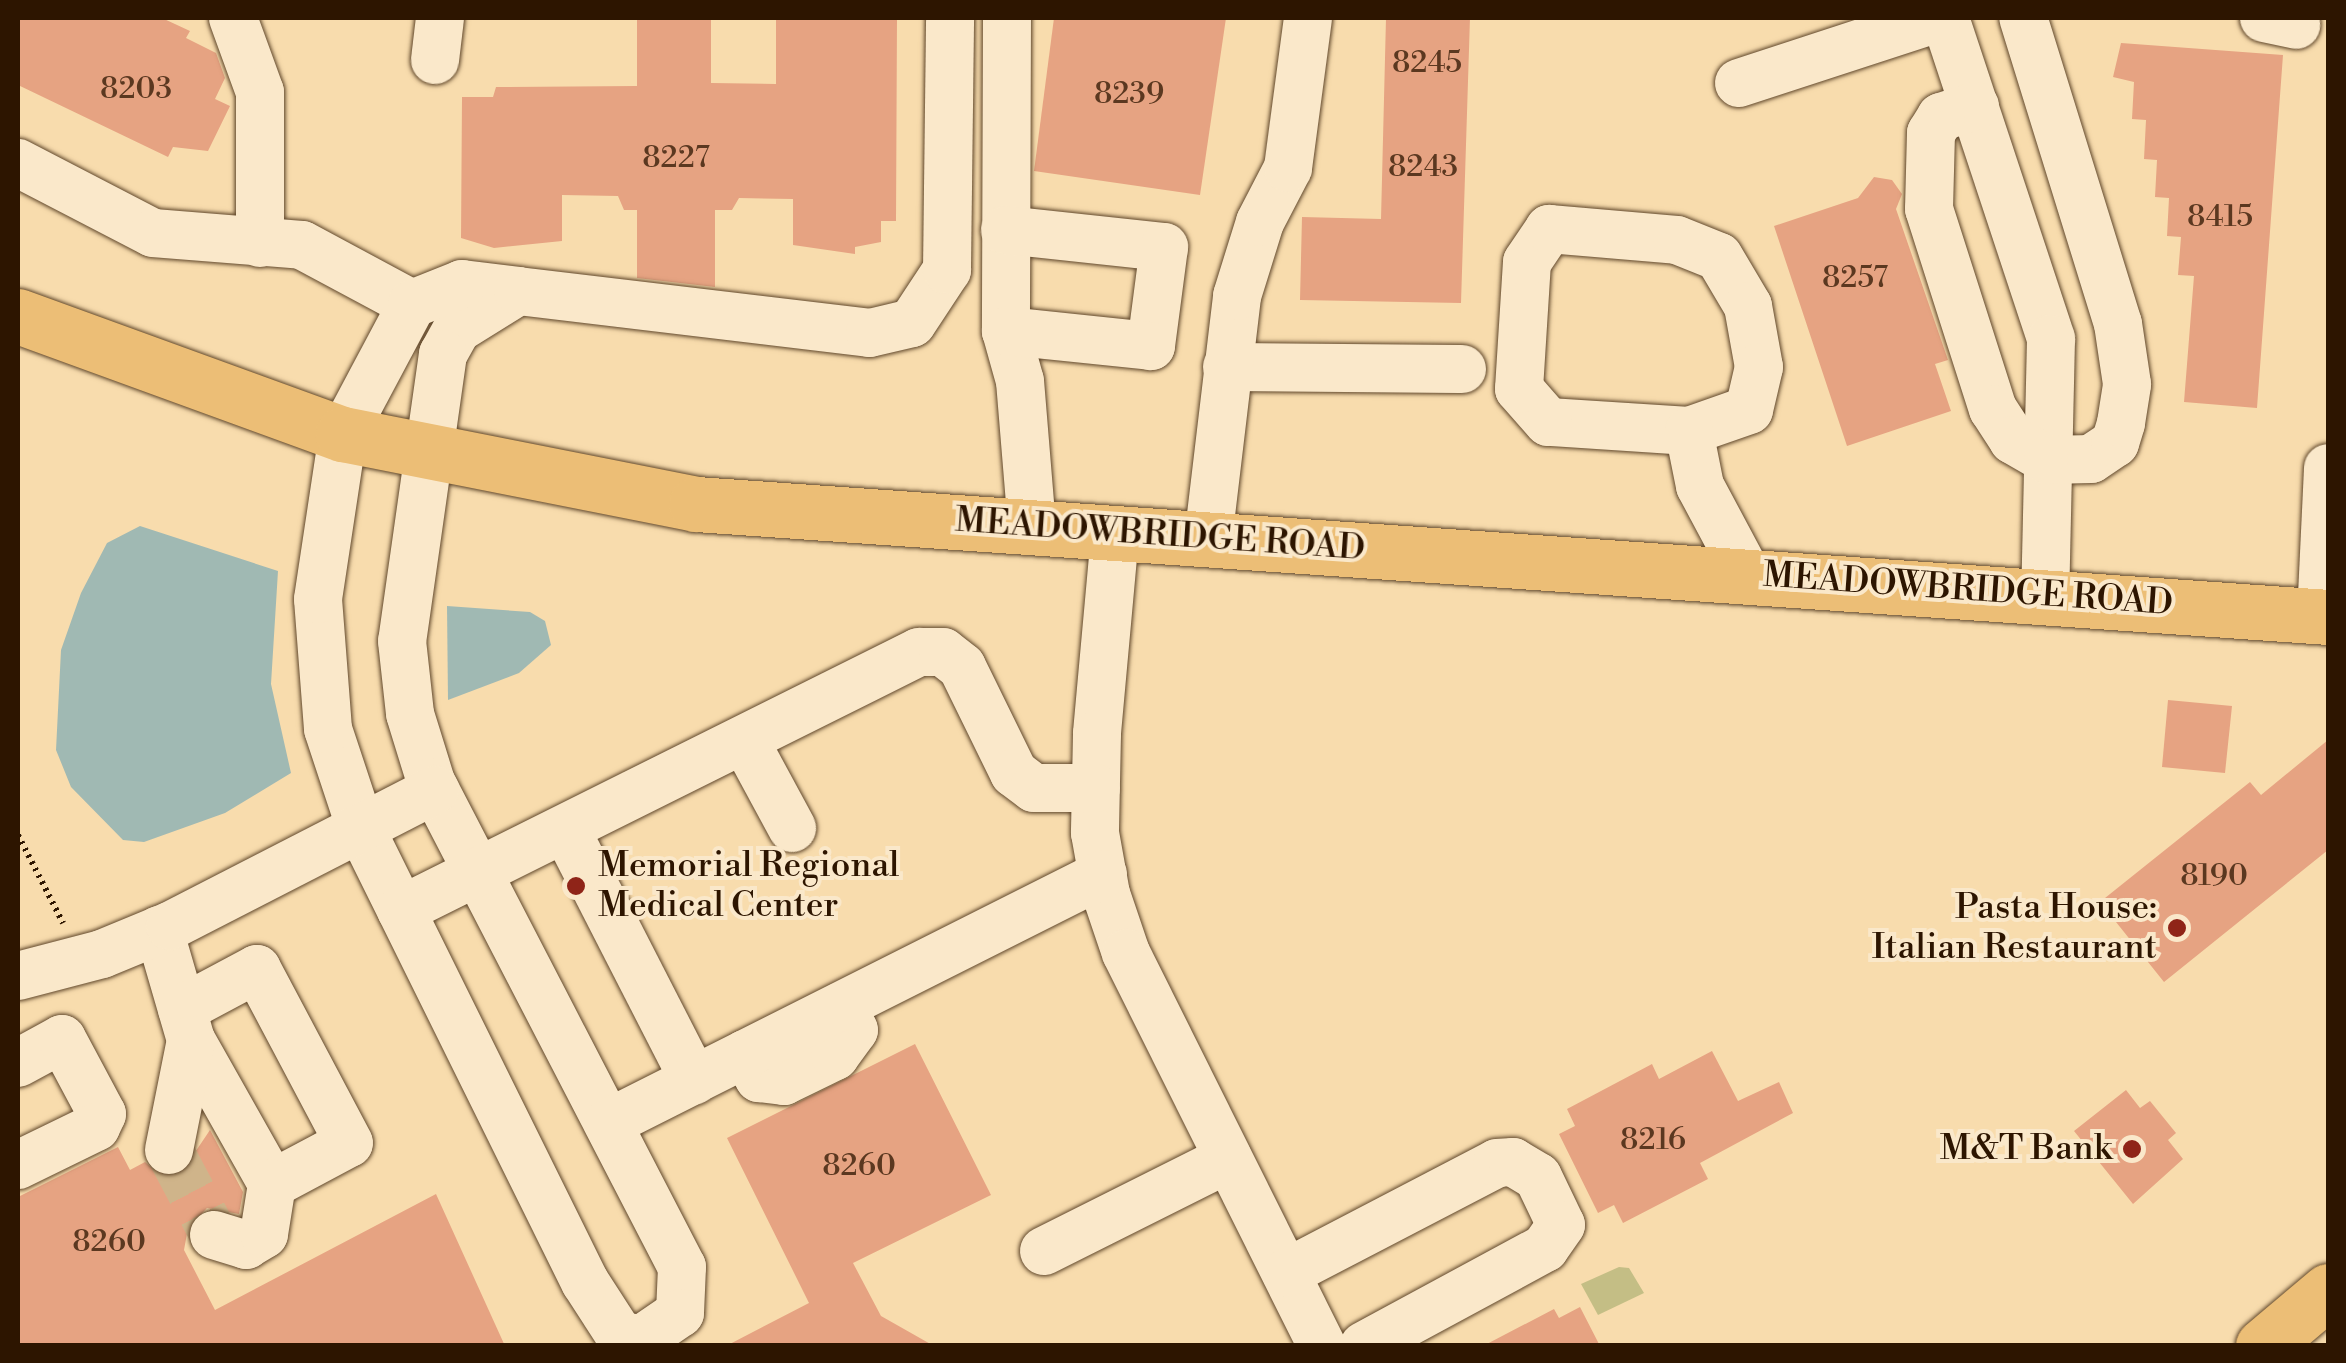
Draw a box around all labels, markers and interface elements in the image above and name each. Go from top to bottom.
house number: 8245 [1392,45,1462,81]
house number: 8203 [100,71,172,107]
house number: 8239 [1094,76,1164,112]
house number: 8227 [642,140,710,176]
house number: 8243 [1388,149,1458,185]
house number: 8415 [2187,199,2253,235]
house number: 8257 [1822,260,1888,296]
street label: MEADOWBRIDGE ROAD [954,500,1366,570]
street label: MEADOWBRIDGE ROAD [1762,555,2174,625]
place label: Memorial Regional Medical Center [598,845,899,927]
house number: 8190 [2180,858,2248,894]
marker: Memorial Regional Medical Center [563,873,589,899]
place label: Pasta House: Italian Restaurant [1872,887,2157,969]
marker: Pasta House: Italian Restaurant [2166,917,2188,939]
house number: 8216 [1620,1122,1686,1158]
place label: M&T Bank [1940,1128,2112,1170]
marker: M&T Bank [2121,1138,2143,1160]
house number: 8260 [822,1148,896,1184]
house number: 8260 [72,1224,146,1260]

